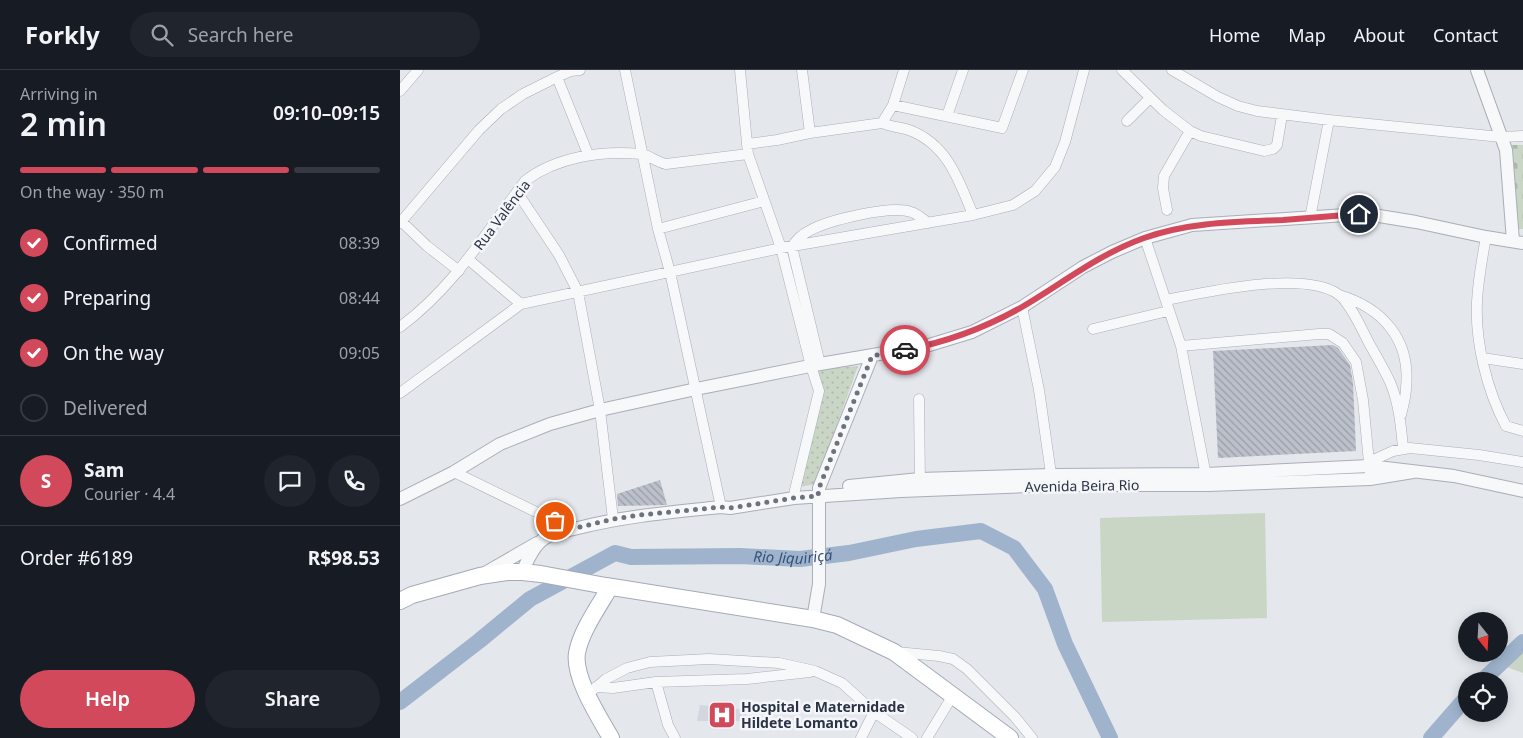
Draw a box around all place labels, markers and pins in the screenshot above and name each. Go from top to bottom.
pin [1338,193,1380,235]
pin [534,500,576,542]
place label: Hospital e Maternidade Hildete Lomanto [741,697,905,732]
hospital icon: Hospital e Maternidade Hildete Lomanto [707,700,737,730]

